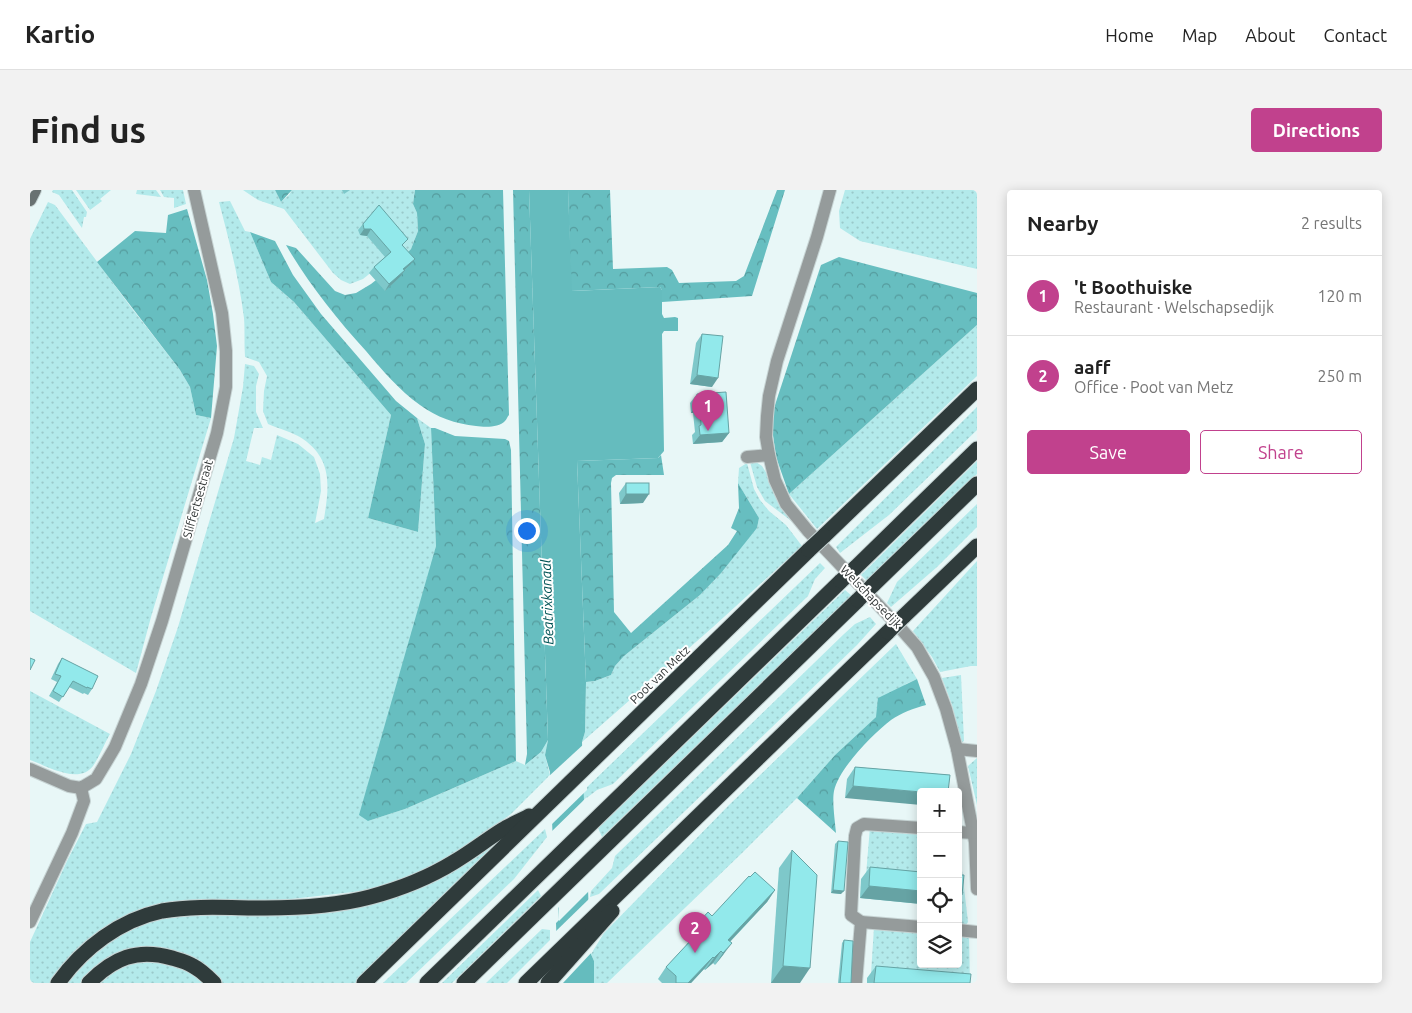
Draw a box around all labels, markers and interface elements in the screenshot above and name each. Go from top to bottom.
text: Kartio [25,21,95,48]
text: Home [1105,25,1154,45]
text: Map [1182,25,1217,45]
text: About [1245,25,1295,45]
text: Contact [1323,25,1387,45]
button: Directions [1251,108,1382,152]
text: Find us [30,110,146,150]
text: Nearby [1027,211,1098,235]
text: 2 results [1301,214,1362,232]
text: 't Boothuiske [1074,276,1193,298]
text: 1 [1038,287,1048,305]
text: 120 m [1317,287,1362,305]
text: Restaurant · Welschapsedijk [1074,298,1274,316]
text: aaff [1074,356,1110,378]
text: 2 [1038,367,1048,385]
text: 250 m [1317,367,1362,385]
text: Office · Poot van Metz [1074,378,1233,396]
pin: 1 [692,390,724,431]
button: Save [1027,430,1190,474]
button: Share [1200,430,1362,474]
street label: Sliffertsestraat [180,458,215,539]
your location [514,518,540,544]
water label: Beatrixkanaal [538,559,556,645]
street label: Welschapsedijk [838,563,905,631]
street label: Poot van Metz [627,643,692,706]
map controls [917,788,962,968]
button: + [917,788,962,833]
button: − [917,833,962,878]
button: locate [917,878,962,923]
pin: 2 [679,912,711,953]
button: layers [917,923,962,968]

